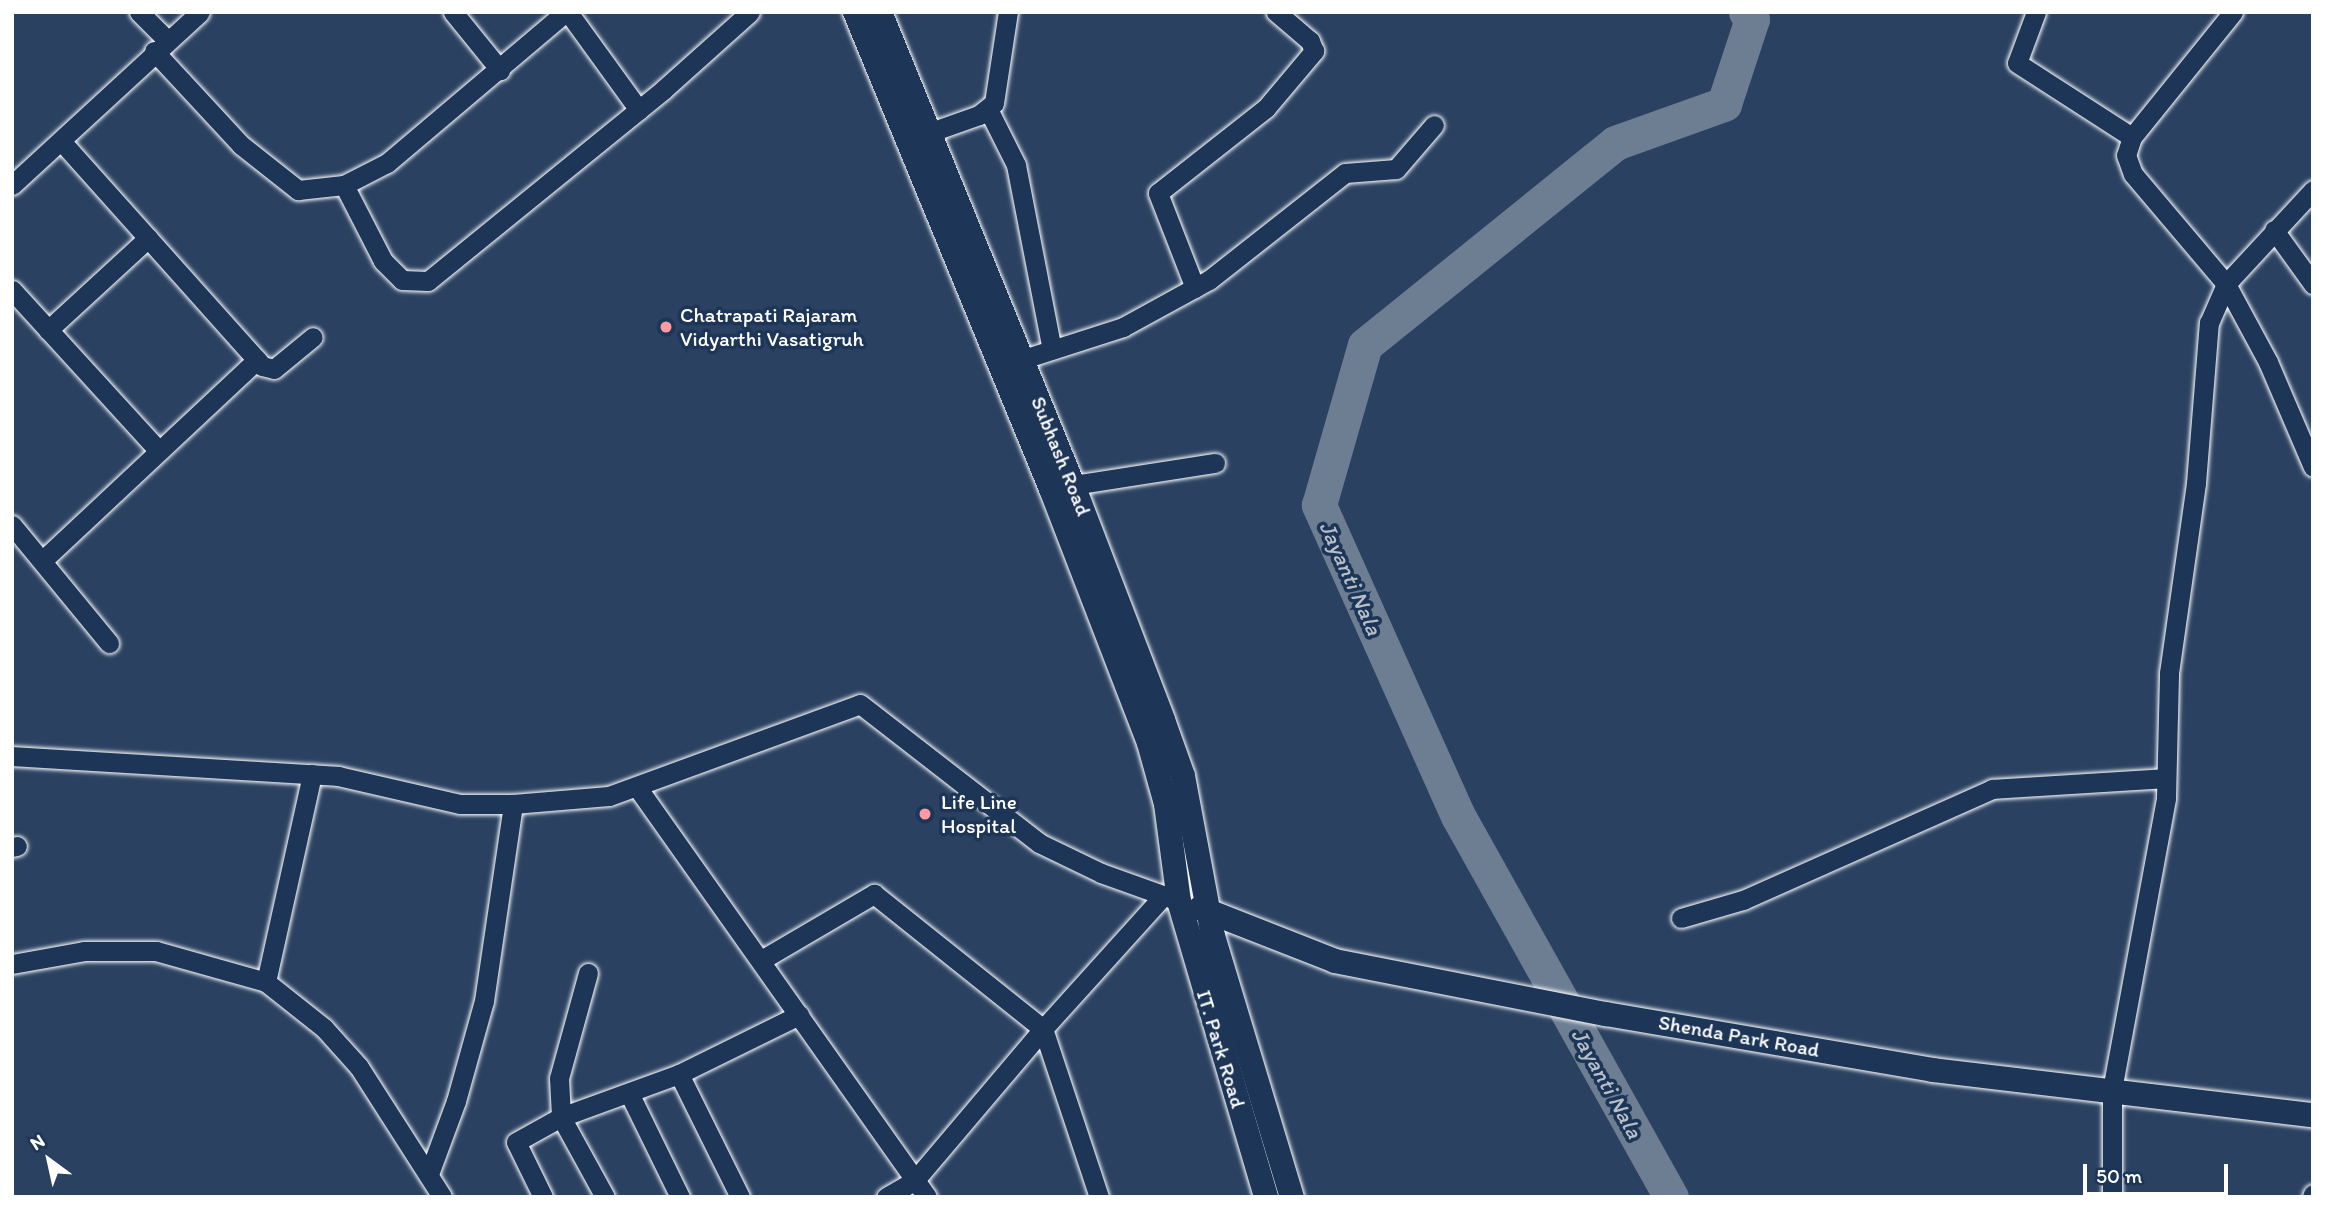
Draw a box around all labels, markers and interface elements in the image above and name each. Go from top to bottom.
place label: Chatrapati Rajaram Vidyarthi Vasatigruh [680,302,863,352]
marker: Chatrapati Rajaram Vidyarthi Vasatigruh [658,319,674,335]
street label: Subhash Road [1026,393,1096,519]
water label: Jayanti Nala [1314,517,1388,639]
place label: Life Line Hospital [941,789,1017,839]
marker: Life Line Hospital [915,804,935,824]
street label: IT. Park Road [1191,988,1251,1110]
street label: Shenda Park Road [1657,1010,1821,1062]
water label: Jayanti Nala [1565,1023,1649,1143]
north arrow [14,1125,84,1195]
text: N [26,1129,49,1155]
scale bar [2087,1150,2232,1194]
text: 50 m [2096,1163,2142,1188]

